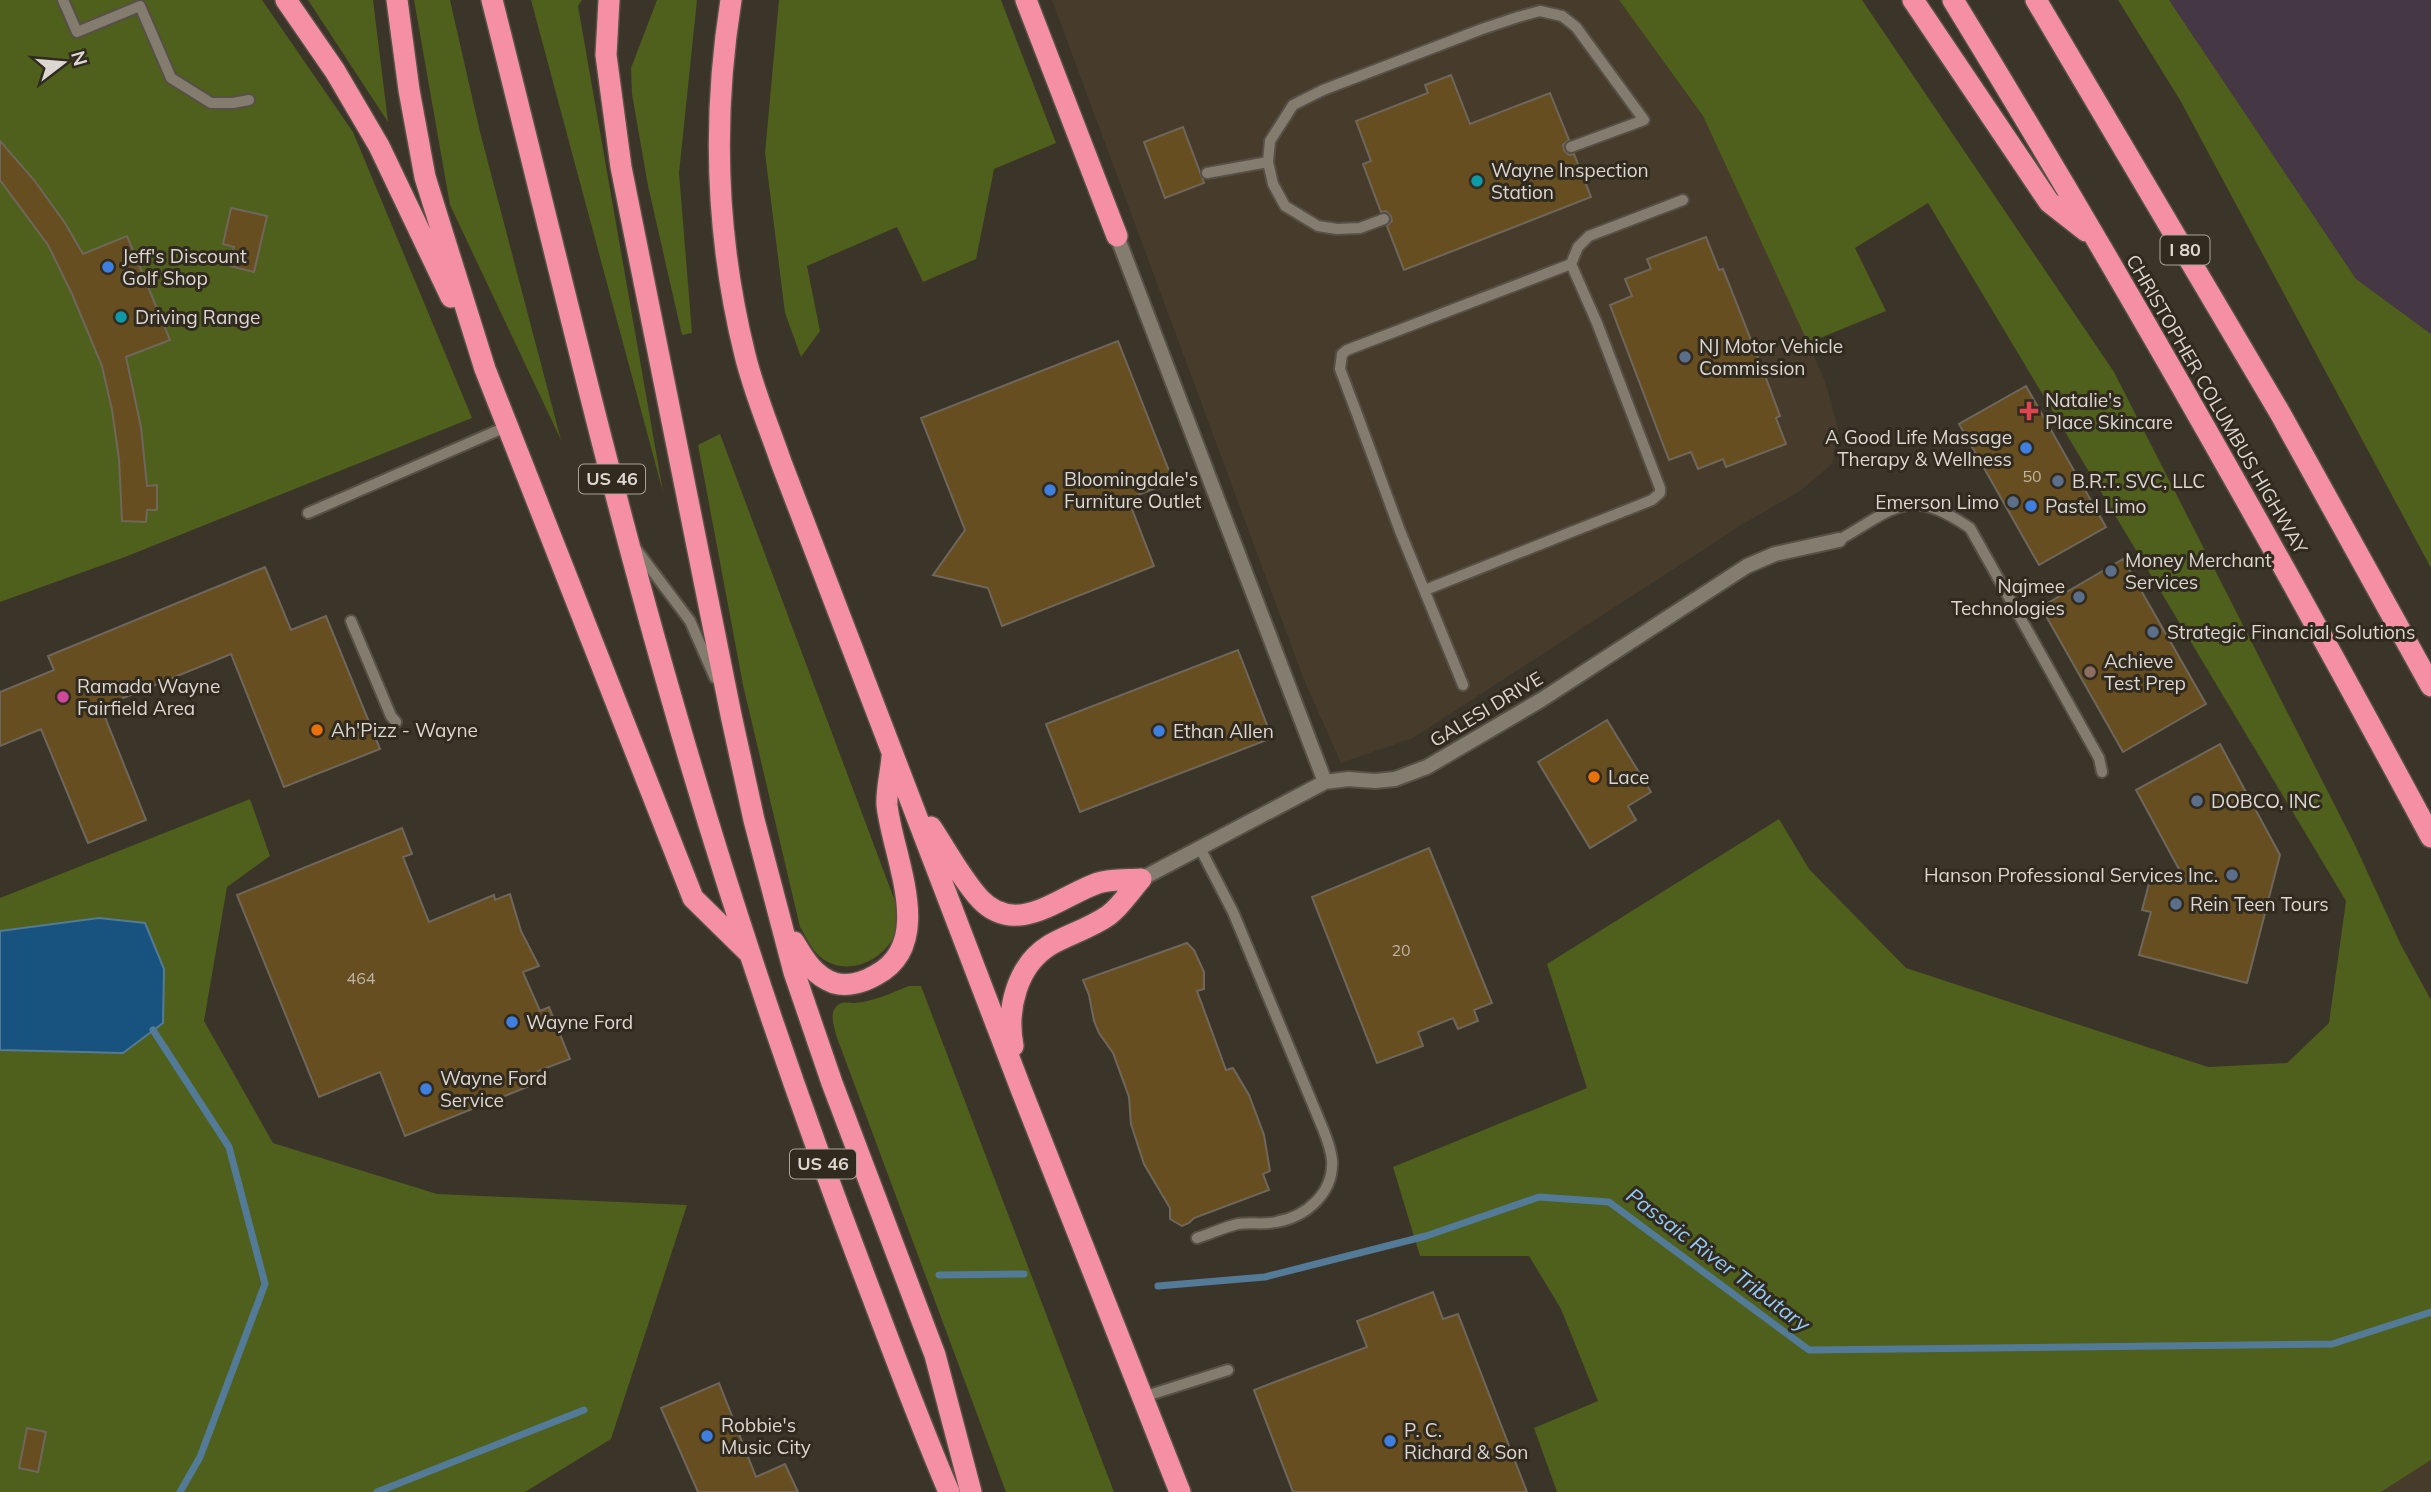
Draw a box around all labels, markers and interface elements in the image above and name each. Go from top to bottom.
north arrow [28,28,98,98]
text: N [66,48,93,69]
place label: Wayne Inspection Station [1491,158,1649,204]
marker: Wayne Inspection Station [1469,173,1485,189]
road number: I 80 [2160,236,2210,264]
place label: Jeff's Discount Golf Shop [122,244,247,290]
street label: CHRISTOPHER COLUMBUS HIGHWAY [2121,250,2313,558]
marker: Jeff's Discount Golf Shop [100,259,116,275]
place label: Driving Range [135,305,260,329]
marker: Driving Range [113,309,129,325]
place label: NJ Motor Vehicle Commission [1699,334,1843,380]
marker: NJ Motor Vehicle Commission [1677,349,1693,365]
place label: Natalie's Place Skincare [2045,388,2173,434]
marker: Natalie's Place Skincare [2019,401,2039,421]
place label: A Good Life Massage Therapy & Wellness [1825,425,2012,471]
marker: A Good Life Massage Therapy & Wellness [2018,440,2034,456]
road number: US 46 [579,464,645,494]
house number: 50 [2022,466,2042,486]
place label: Bloomingdale's Furniture Outlet [1064,467,1202,513]
place label: B.R.T. SVC, LLC [2072,469,2205,493]
marker: B.R.T. SVC, LLC [2050,473,2066,489]
marker: Bloomingdale's Furniture Outlet [1042,482,1058,498]
place label: Emerson Limo [1875,490,1999,514]
marker: Emerson Limo [2005,494,2021,510]
place label: Pastel Limo [2045,494,2146,518]
marker: Pastel Limo [2023,498,2039,514]
place label: Money Merchant Services [2125,548,2272,594]
marker: Money Merchant Services [2103,563,2119,579]
place label: Najmee Technologies [1951,574,2065,620]
marker: Najmee Technologies [2071,589,2087,605]
place label: Strategic Financial Solutions [2167,620,2415,644]
marker: Strategic Financial Solutions [2145,624,2161,640]
place label: Achieve Test Prep [2104,649,2186,695]
marker: Achieve Test Prep [2082,664,2098,680]
street label: GALESI DRIVE [1425,666,1547,752]
place label: Ramada Wayne Fairfield Area [77,674,220,720]
marker: Ramada Wayne Fairfield Area [55,689,71,705]
place label: Ah'Pizz - Wayne [331,718,478,742]
place label: Ethan Allen [1173,719,1274,743]
marker: Ah'Pizz - Wayne [309,722,325,738]
marker: Ethan Allen [1151,723,1167,739]
place label: Lace [1608,765,1649,789]
marker: Lace [1586,769,1602,785]
place label: DOBCO, INC [2211,789,2321,813]
marker: DOBCO, INC [2189,793,2205,809]
place label: Hanson Professional Services Inc. [1924,863,2218,887]
marker: Hanson Professional Services Inc. [2224,867,2240,883]
place label: Rein Teen Tours [2190,892,2329,916]
marker: Rein Teen Tours [2168,896,2184,912]
house number: 20 [1391,940,1411,960]
house number: 464 [347,968,376,988]
place label: Wayne Ford [526,1010,633,1034]
marker: Wayne Ford [504,1014,520,1030]
place label: Wayne Ford Service [440,1066,547,1112]
marker: Wayne Ford Service [418,1081,434,1097]
road number: US 46 [790,1149,856,1178]
water label: Passaic River Tributary [1622,1182,1816,1337]
place label: Robbie's Music City [721,1413,811,1459]
place label: P. C. Richard & Son [1404,1418,1528,1464]
marker: Robbie's Music City [699,1428,715,1444]
marker: P. C. Richard & Son [1382,1433,1398,1449]

